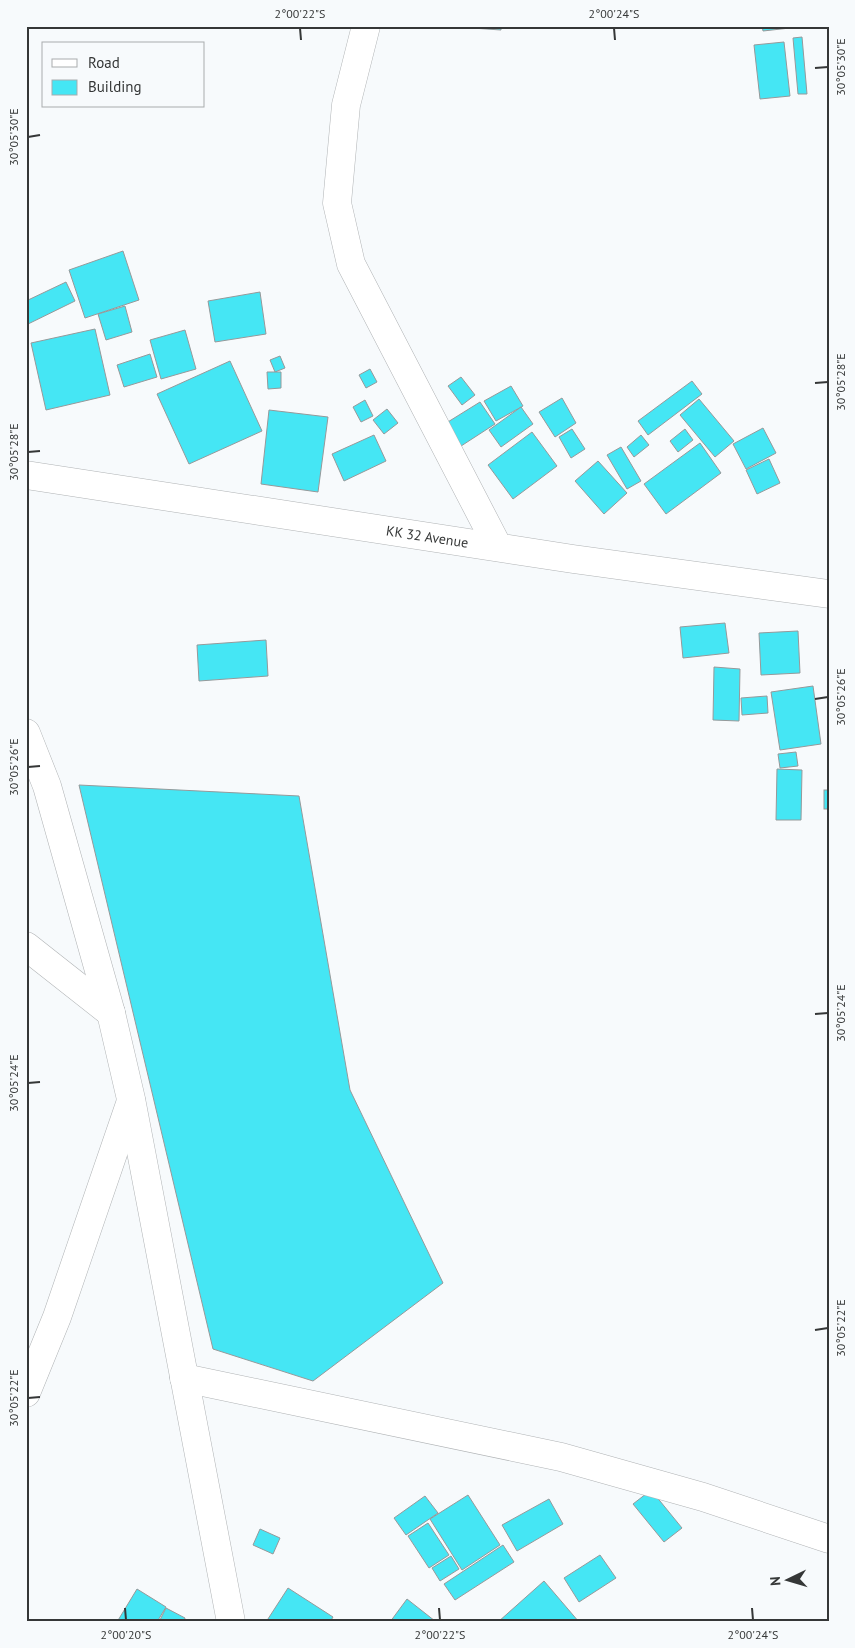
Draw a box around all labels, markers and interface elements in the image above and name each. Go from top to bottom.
text: 2°00'22"S [275,6,325,21]
text: 2°00'24"S [589,6,639,21]
text: 30°05'30"E [833,38,848,96]
legend [42,42,205,108]
text: Road [88,53,120,72]
text: Building [88,77,142,96]
text: 30°05'30"E [6,108,21,166]
text: 30°05'28"E [833,353,848,411]
text: 30°05'28"E [6,423,21,481]
street label: KK 32 Avenue [385,521,470,552]
text: 30°05'26"E [833,668,848,726]
text: 30°05'26"E [6,738,21,796]
text: 30°05'24"E [833,984,848,1042]
text: 30°05'24"E [6,1054,21,1112]
text: 30°05'22"E [833,1299,848,1357]
text: 30°05'22"E [6,1369,21,1427]
north arrow [762,1556,812,1606]
text: N [766,1576,784,1587]
text: 2°00'20"S [101,1627,151,1642]
text: 2°00'22"S [415,1627,465,1642]
text: 2°00'24"S [728,1627,778,1642]

